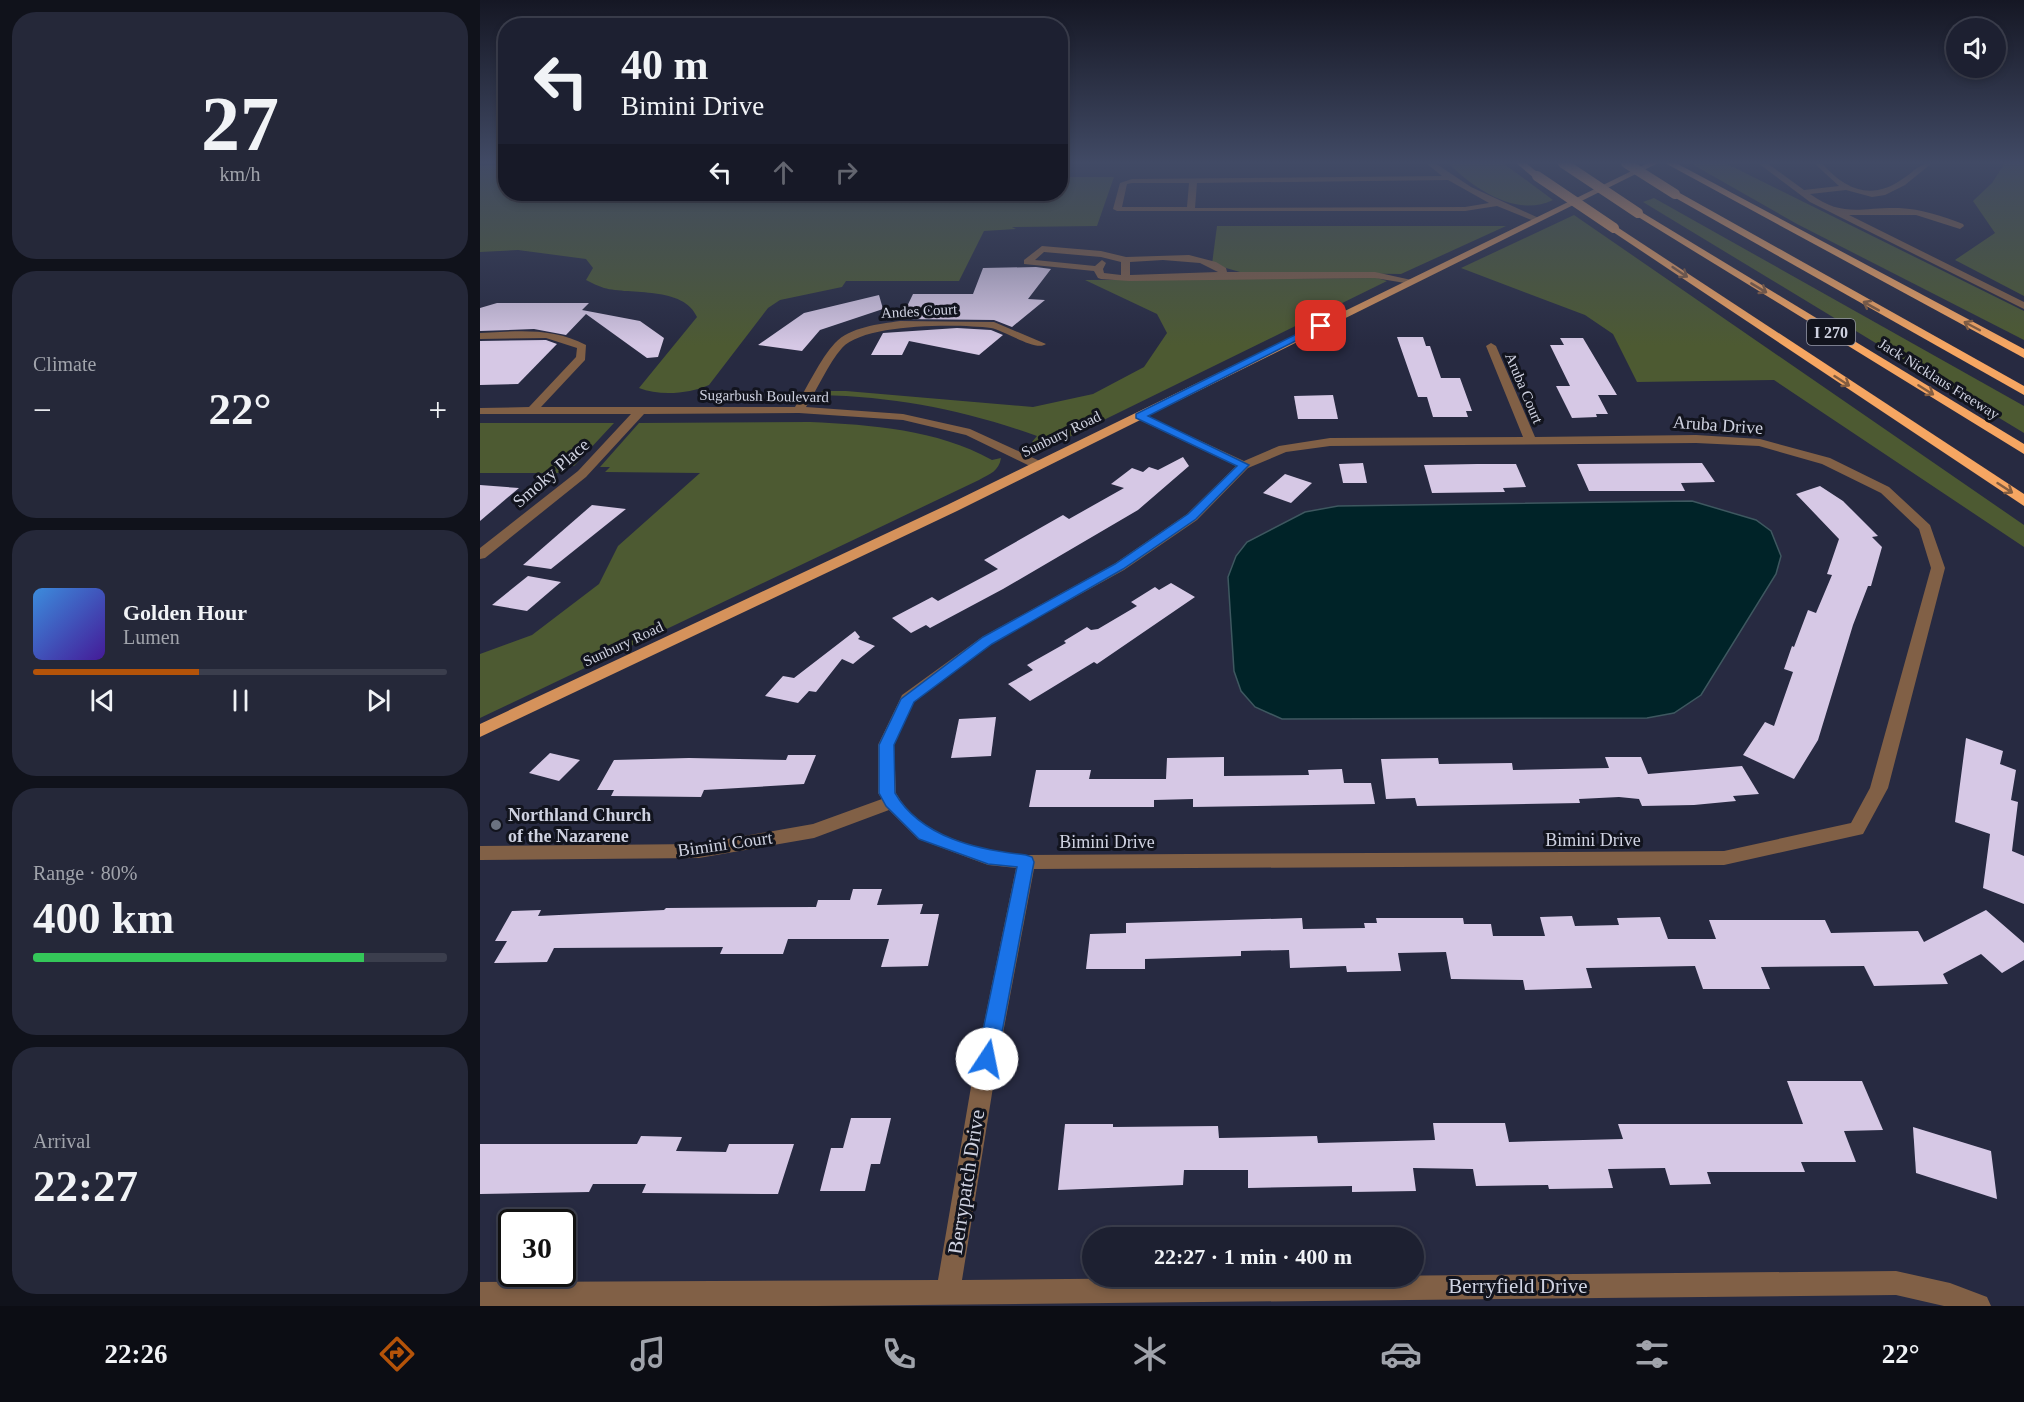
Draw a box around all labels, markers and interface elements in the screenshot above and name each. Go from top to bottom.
map controls [1946,18,2006,78]
button: sound [1946,18,2006,78]
icon: left [522,42,600,120]
text: 40 m [621,42,709,88]
text: 27 [201,80,279,167]
text: Bimini Drive [621,91,764,121]
icon: left [704,156,737,189]
icon: ahead [767,156,800,189]
icon: right [830,156,863,189]
text: km/h [219,163,261,185]
one-way arrow [1671,267,1688,279]
one-way arrow [1750,283,1767,295]
pin [1295,300,1346,351]
one-way arrow [1863,300,1880,312]
street label: Andes Court [881,301,958,321]
icon: arrive [1304,309,1337,342]
road number: I 270 [1807,319,1855,345]
one-way arrow [1964,320,1982,331]
street label: Jack Nicklaus Freeway [1876,335,2003,423]
street label: Aruba Court [1502,350,1546,427]
text: Climate [33,353,96,375]
one-way arrow [1833,375,1850,387]
text: 22° [209,384,272,434]
one-way arrow [1917,384,1934,396]
street label: Sugarbush Boulevard [699,387,829,405]
text: − [33,392,52,428]
text: + [428,392,447,428]
street label: Sunbury Road [1019,408,1104,460]
street label: Aruba Drive [1672,412,1764,438]
street label: Smoky Place [509,434,593,512]
one-way arrow [1996,482,2013,494]
text: Golden Hour [123,600,247,625]
street label: Sunbury Road [581,618,666,669]
text: Lumen [123,626,180,648]
icon: previous [86,684,119,717]
icon: pause [224,684,257,717]
icon: next [362,684,395,717]
place label: Northland Church of the Nazarene [508,805,651,846]
marker: Northland Church of the Nazarene [489,818,503,832]
street label: Bimini Court [676,827,774,861]
street label: Bimini Drive [1545,830,1641,850]
street label: Bimini Drive [1059,832,1155,852]
text: Range · 80% [33,862,137,884]
text: 400 km [33,893,174,943]
position arrow [955,1027,1019,1091]
street label: Berrypatch Drive [943,1108,989,1256]
text: Arrival [33,1130,91,1152]
text: 22:27 [33,1161,138,1211]
speed limit sign: 30 [498,1209,576,1287]
text: 22:27 · 1 min · 400 m [1154,1244,1352,1269]
street label: Berryfield Drive [1448,1274,1588,1298]
icon: directions [376,1333,418,1375]
icon: music [627,1333,669,1375]
icon: phone [878,1333,920,1375]
icon: climate [1129,1333,1171,1375]
icon: car [1380,1333,1422,1375]
icon: filters [1631,1333,1673,1375]
text: 22:26 [104,1339,167,1369]
text: 22° [1882,1339,1919,1369]

